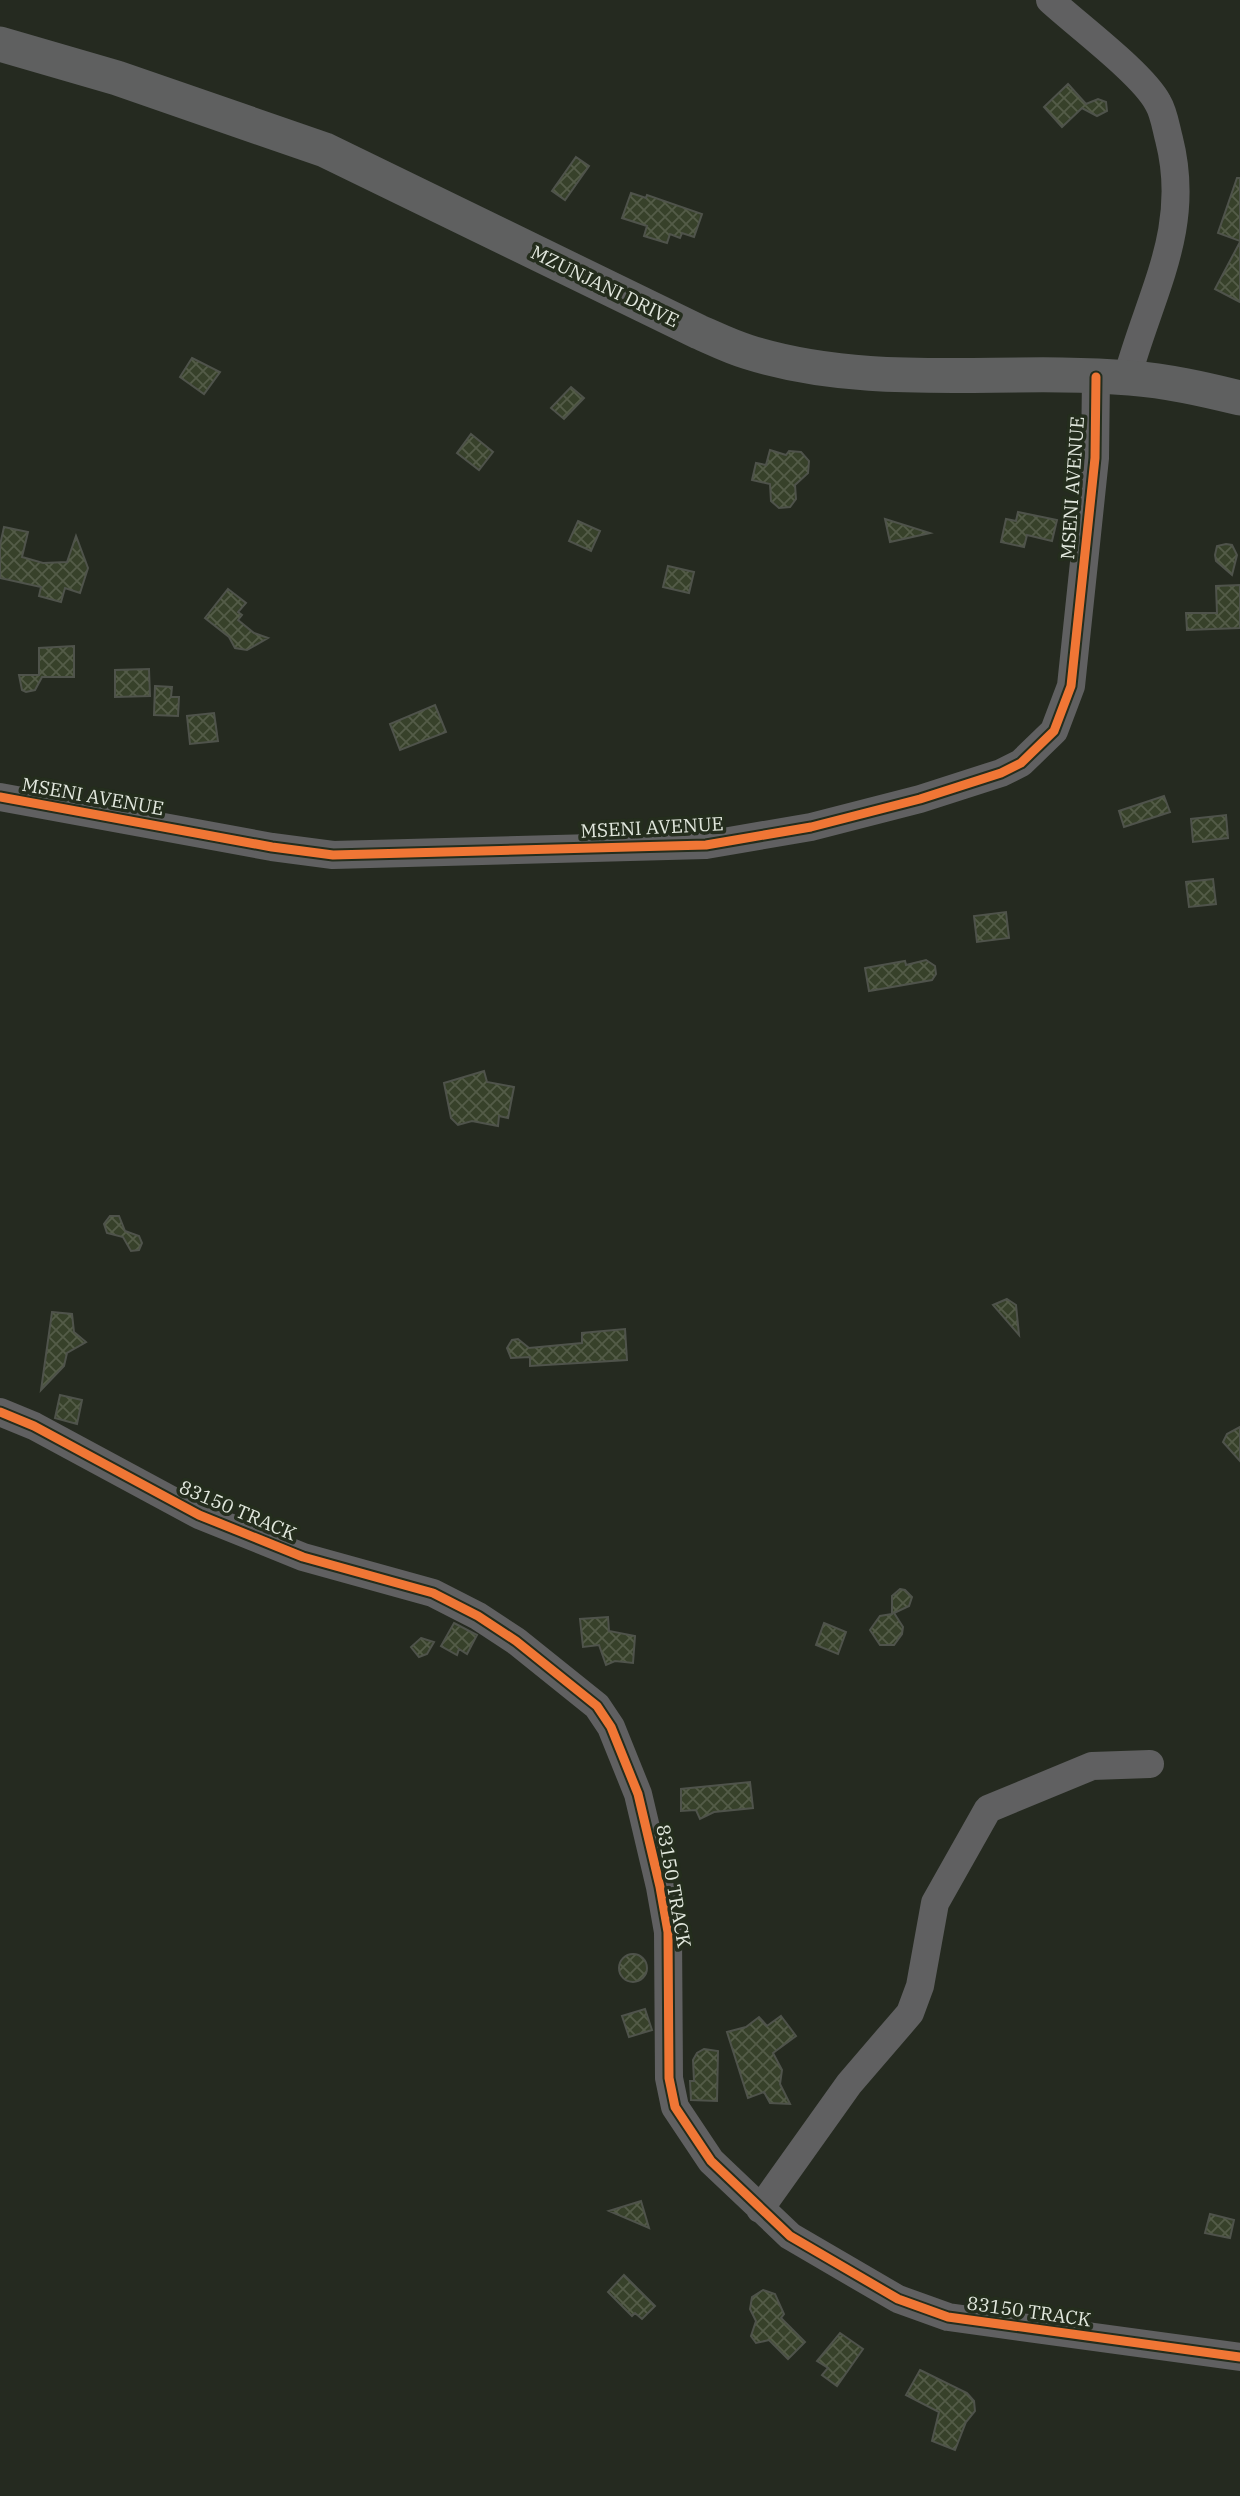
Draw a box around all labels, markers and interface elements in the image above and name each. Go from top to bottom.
street label: MZUNJANI DRIVE [527,240,683,332]
street label: MSENI AVENUE [1055,416,1089,560]
street label: MSENI AVENUE [20,772,166,820]
street label: MSENI AVENUE [580,811,724,843]
street label: 83150 TRACK [176,1475,301,1546]
street label: 83150 TRACK [651,1822,697,1950]
street label: 83150 TRACK [965,2290,1093,2332]

